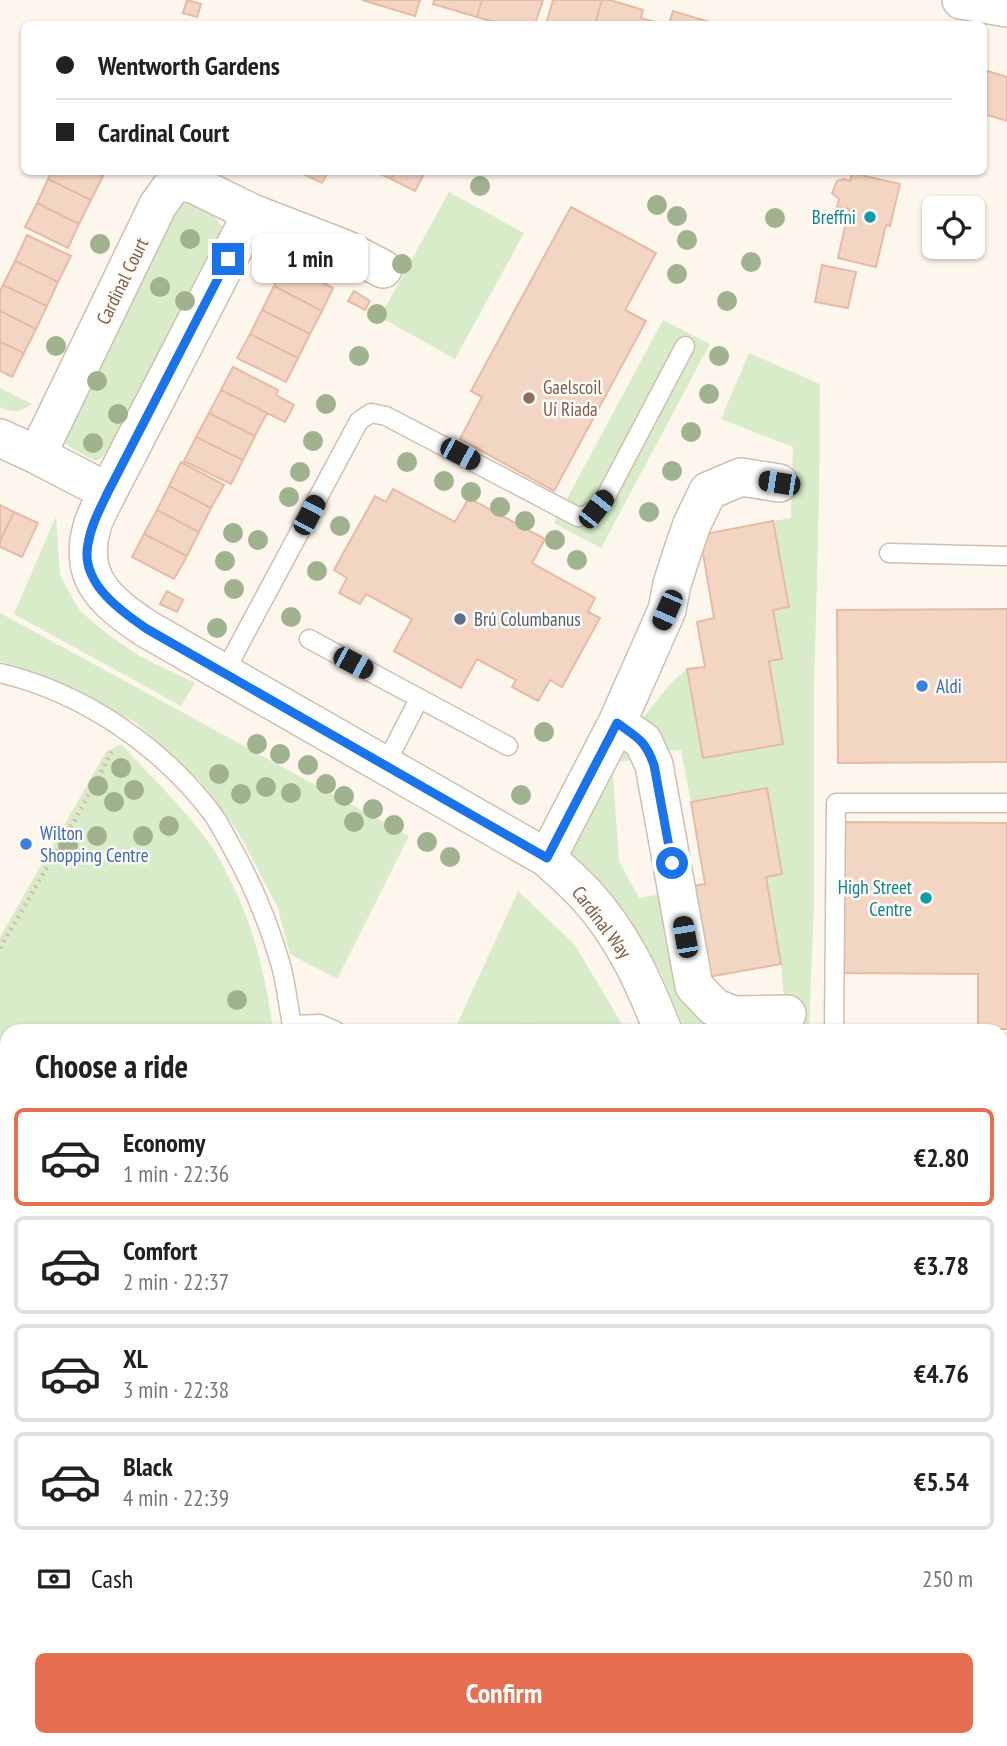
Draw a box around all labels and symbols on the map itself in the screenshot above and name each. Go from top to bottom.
place label: Breffni [812,205,856,229]
marker: Breffni [862,209,878,225]
street label: Cardinal Court [91,233,154,328]
callout: 1 min [252,234,368,284]
route end [212,243,244,275]
place label: Gaelscoil Uí Riada [543,375,602,421]
marker: Gaelscoil Uí Riada [521,390,537,406]
car [437,435,484,473]
car [757,469,802,497]
car [575,486,618,532]
car [290,492,329,538]
car [649,587,686,633]
place label: Brú Columbanus [474,607,581,631]
marker: Brú Columbanus [452,611,468,627]
car [330,644,377,682]
place label: Aldi [936,674,962,698]
marker: Aldi [914,678,930,694]
place label: Wilton Shopping Centre [40,821,149,867]
marker: Wilton Shopping Centre [18,836,34,852]
route start [656,847,688,879]
place label: High Street Centre [838,875,913,921]
street label: Cardinal Way [567,881,638,964]
marker: High Street Centre [918,890,934,906]
car [672,914,699,960]

